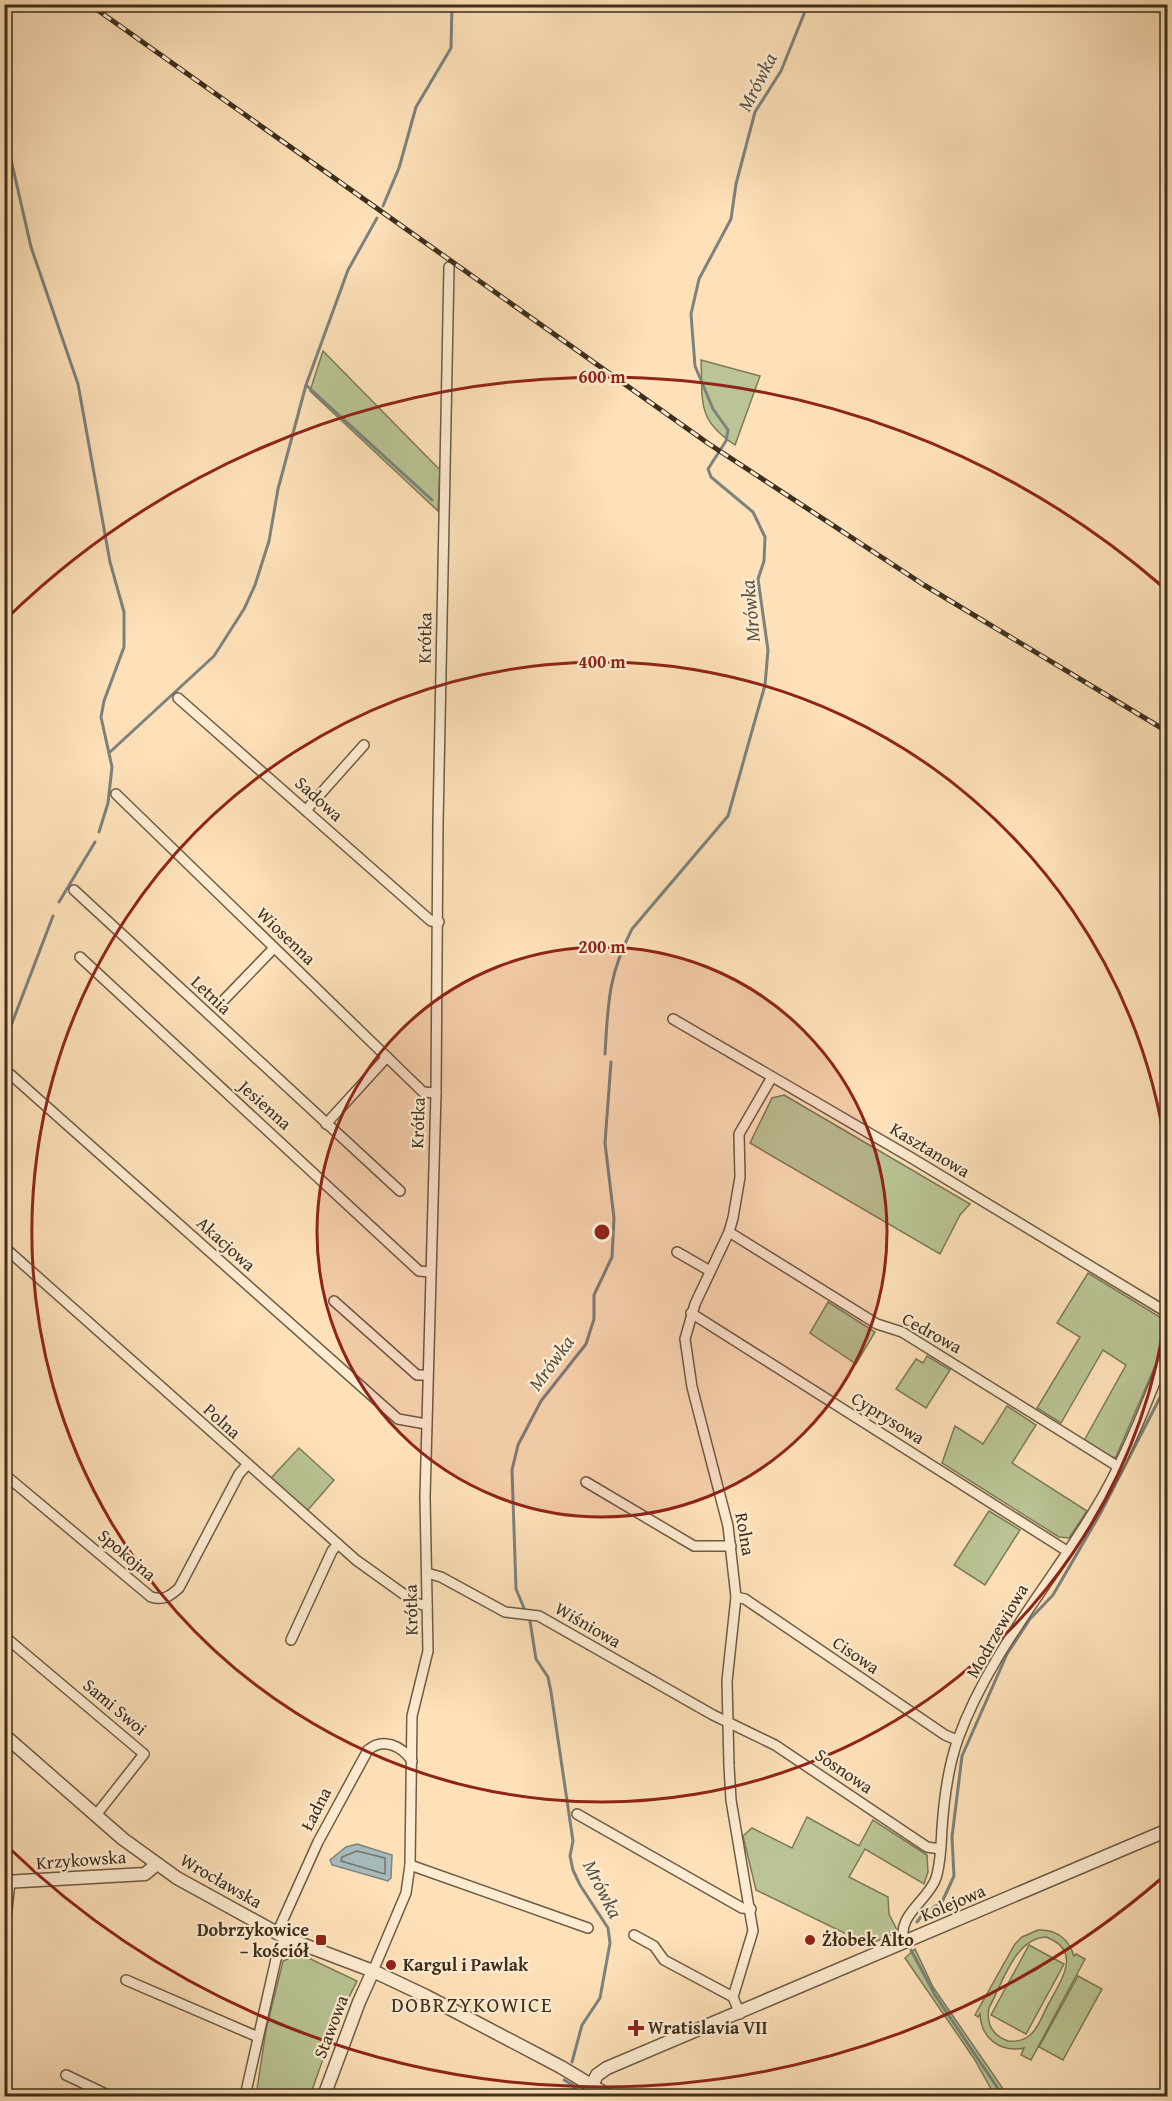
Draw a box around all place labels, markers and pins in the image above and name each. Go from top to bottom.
centre of rings [592,1222,612,1242]
place label: Dobrzykowice – kościół [197,1916,309,1964]
place label: Żłobek Alto [822,1926,914,1953]
marker: Dobrzykowice – kościół [314,1933,328,1947]
marker: Żłobek Alto [803,1933,817,1947]
place label: Kargul i Pawlak [403,1951,529,1978]
marker: Kargul i Pawlak [384,1958,398,1972]
place label: Wratislavia VII [648,2014,767,2041]
marker: Wratislavia VII [629,2021,643,2035]

